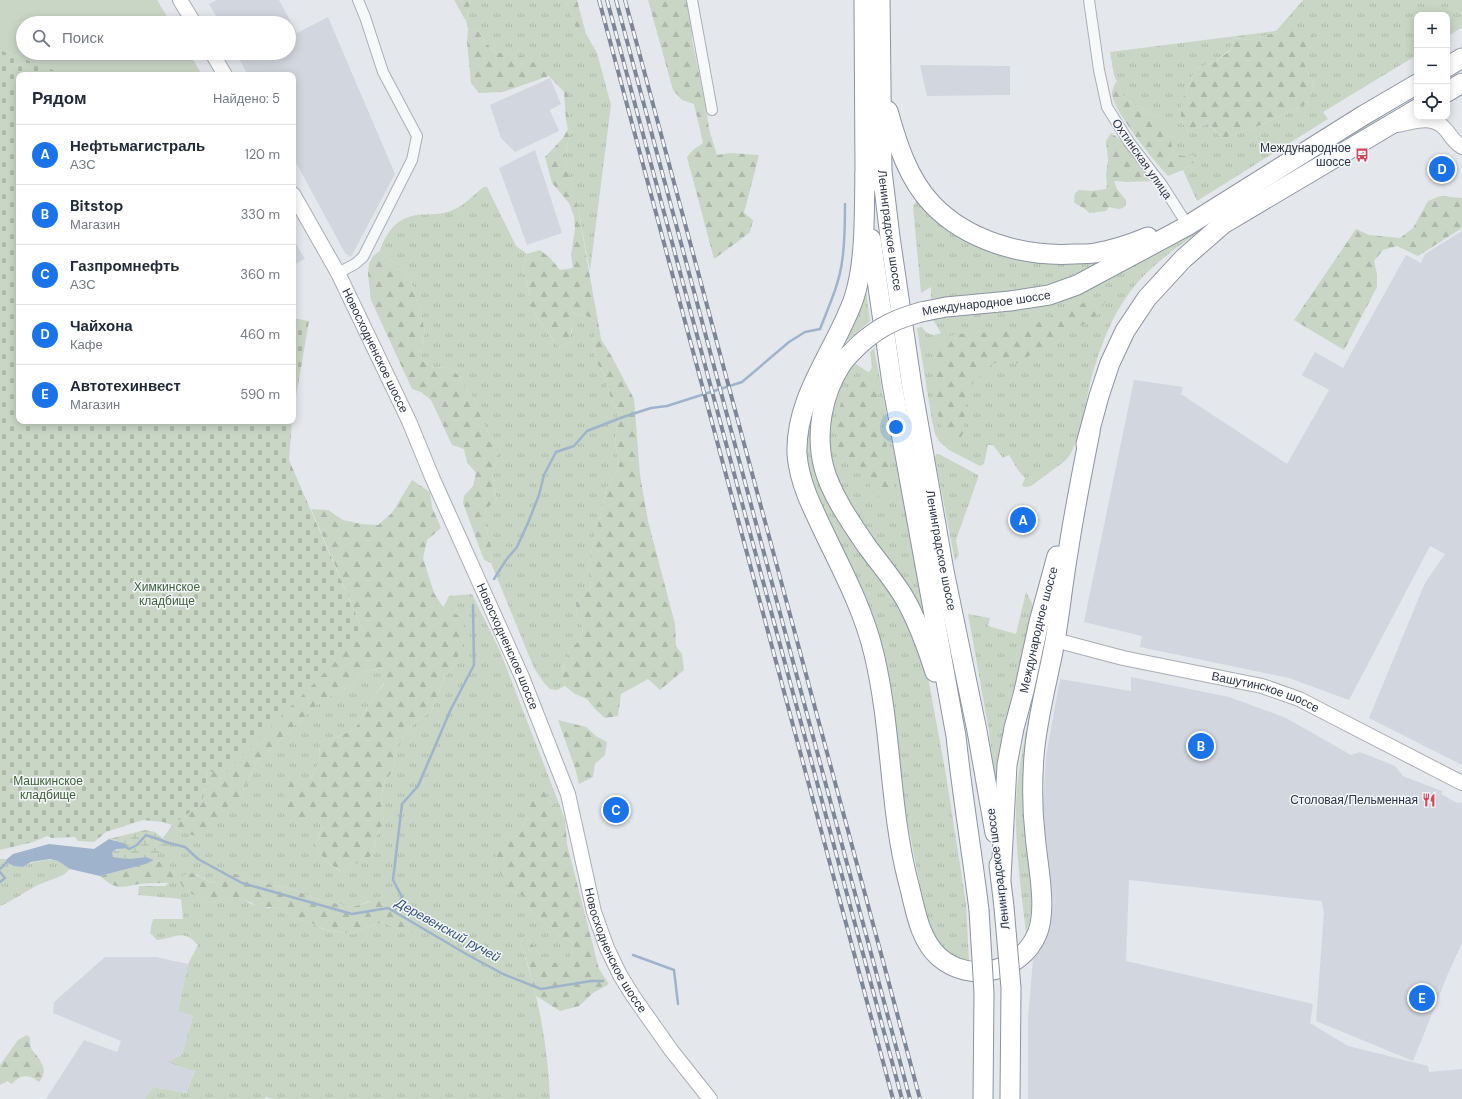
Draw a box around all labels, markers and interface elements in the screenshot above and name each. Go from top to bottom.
map controls [1414,12,1450,120]
button: + [1414,12,1450,48]
search box [16,16,296,60]
icon: search [30,27,52,49]
text: Поиск [62,28,104,48]
button: − [1414,48,1450,84]
button: locate [1414,84,1450,120]
text: Рядом [32,87,87,109]
text: Найдено: 5 [213,90,280,107]
street label: Охтинская улица [1108,116,1176,203]
text: Нефтьмагистраль [70,136,205,156]
place label: Международное шоссе [1260,140,1351,170]
text: A [40,146,50,163]
text: 120 m [245,146,280,163]
bus stop icon: Международное шоссе [1354,147,1370,163]
pin: D [1429,154,1455,184]
text: АЗС [70,156,96,173]
street label: Ленинградское шоссе [874,169,906,293]
text: Bitstop [70,196,123,216]
text: B [41,206,49,223]
text: 330 m [241,206,280,223]
text: Магазин [70,216,120,233]
text: Газпромнефть [70,256,179,276]
text: C [40,266,50,283]
text: 360 m [240,266,280,283]
text: АЗС [70,276,96,293]
street label: Новосходненское шоссе [338,286,412,416]
street label: Международное шоссе [921,287,1052,320]
text: Чайхона [70,316,133,336]
text: D [40,326,50,343]
text: 460 m [240,326,280,343]
text: Кафе [70,336,103,353]
text: Автотехинвест [70,376,181,396]
text: E [41,386,49,403]
text: 590 m [240,386,280,403]
text: Магазин [70,396,120,413]
your location [886,417,906,437]
street label: Ленинградское шоссе [922,489,960,612]
pin: A [1010,505,1036,535]
street label: Международное шоссе [1016,565,1062,695]
park label: Химкинское кладбище [134,579,200,609]
street label: Новосходненское шоссе [473,581,542,712]
street label: Вашутинское шоссе [1210,668,1322,716]
pin: B [1188,731,1214,761]
park label: Машкинское кладбище [13,773,83,803]
place label: Столовая/Пельменная [1290,792,1418,808]
restaurant icon: Столовая/Пельменная [1421,792,1437,808]
pin: C [603,795,629,825]
street label: Ленинградское шоссе [983,807,1013,931]
street label: Новосходненское шоссе [581,886,651,1016]
water label: Деревенский ручей [391,893,503,966]
pin: E [1409,983,1435,1013]

